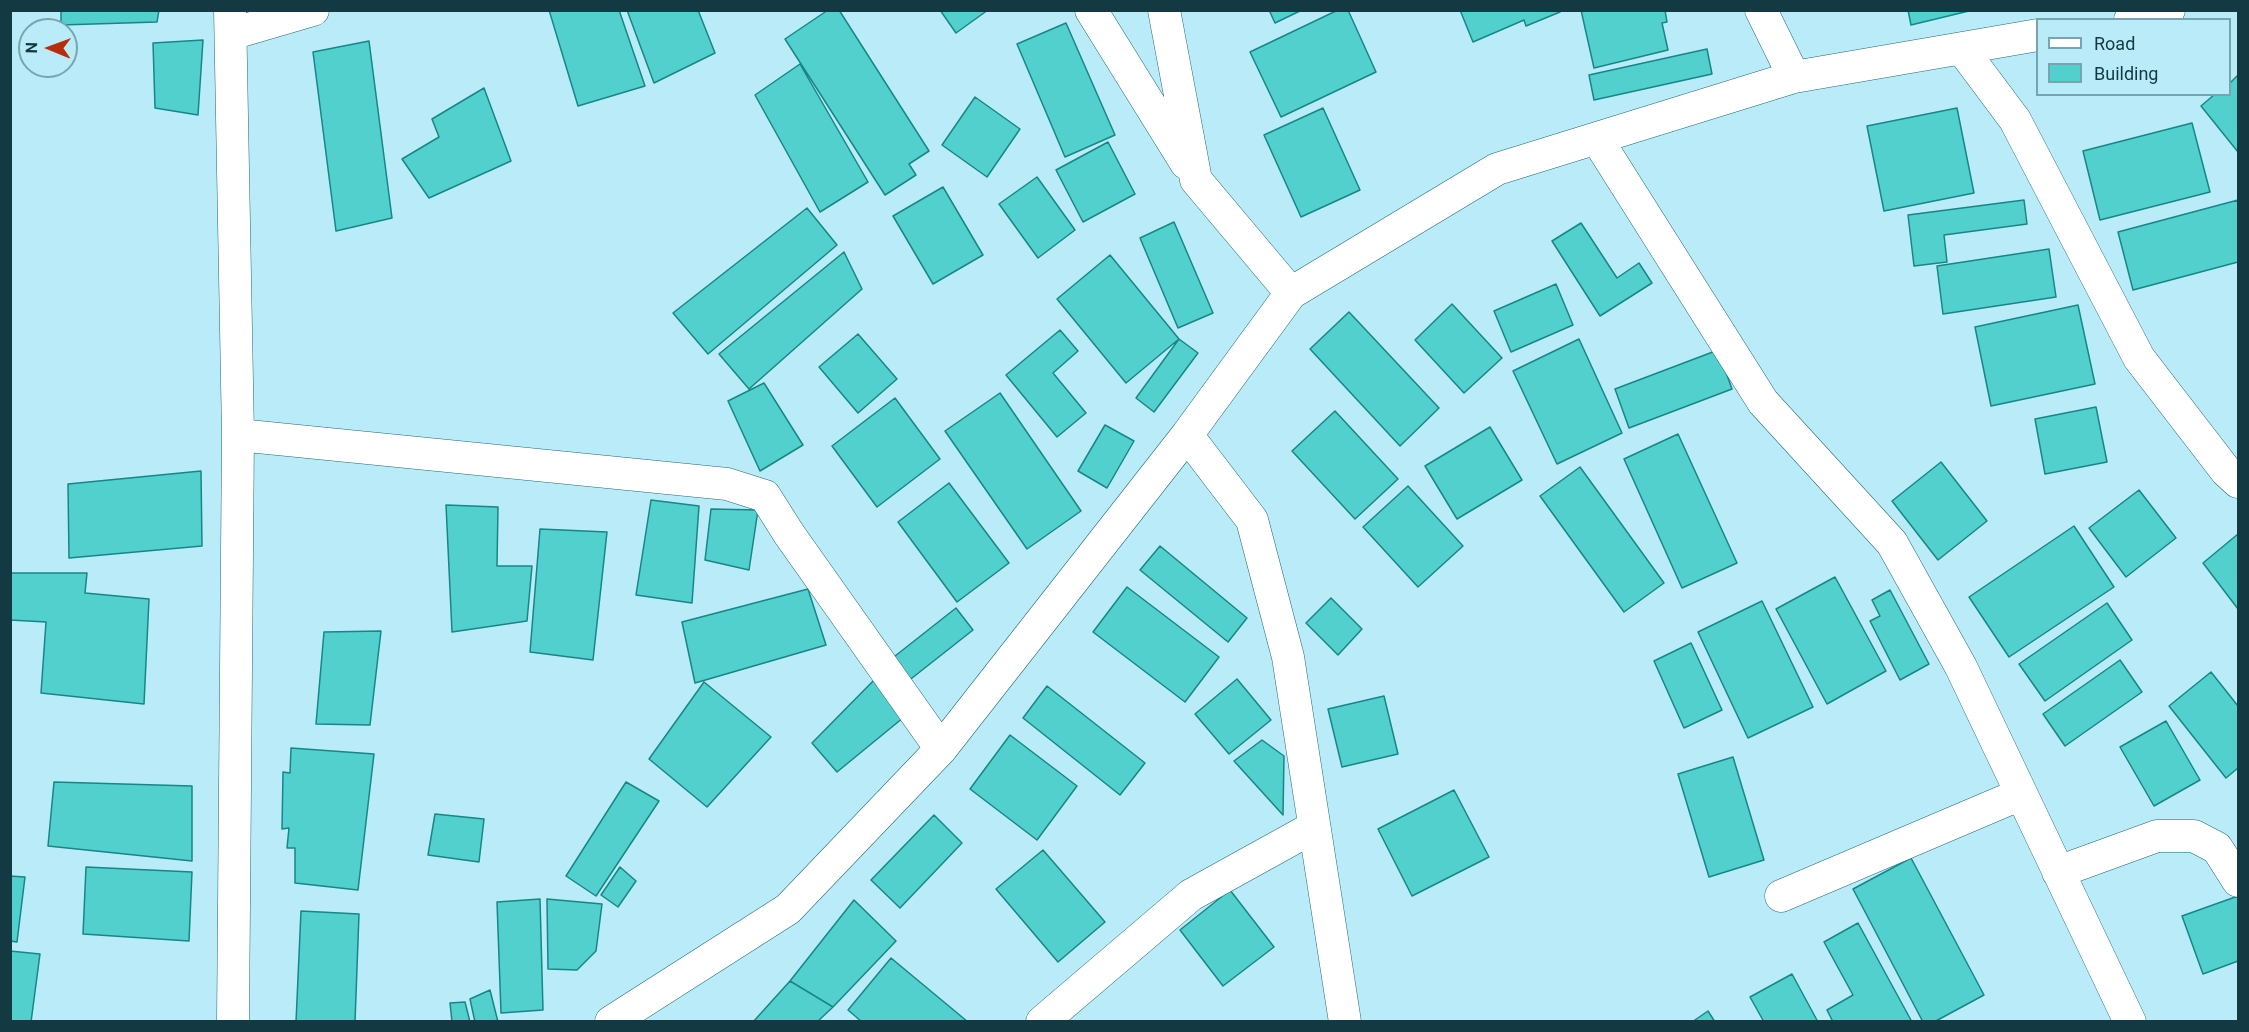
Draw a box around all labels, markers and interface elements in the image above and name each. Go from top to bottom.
north arrow [18,18,78,78]
legend [2036,18,2231,96]
text: Road [2094,33,2135,54]
text: N [22,42,41,54]
text: Building [2094,63,2158,84]

